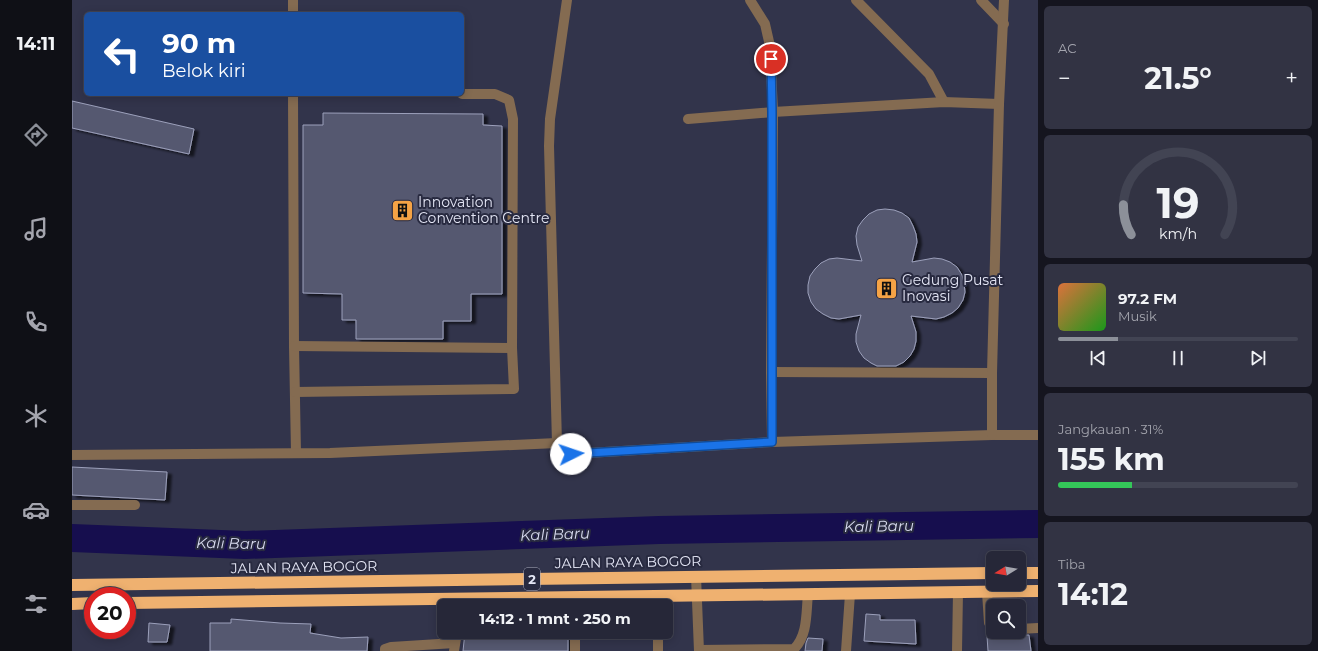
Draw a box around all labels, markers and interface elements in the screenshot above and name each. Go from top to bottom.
text: 90 m [162,26,236,60]
icon: left [96,28,148,80]
text: 14:11 [17,33,55,55]
text: AC [1058,40,1076,56]
pin [754,42,788,76]
icon: arrive [760,48,782,70]
text: Belok kiri [162,60,246,82]
text: 21.5° [1144,60,1212,97]
text: − [1058,65,1071,92]
text: + [1285,65,1298,92]
icon: directions [22,121,50,149]
text: 19 [1157,177,1199,227]
place label: Innovation Convention Centre [418,193,549,227]
building icon: Innovation Convention Centre [389,197,415,223]
icon: music [22,215,50,243]
text: km/h [1159,224,1197,242]
place label: Gedung Pusat Inovasi [902,271,1003,305]
building icon: Gedung Pusat Inovasi [873,275,899,301]
text: 97.2 FM [1118,289,1177,308]
icon: phone [22,308,50,336]
text: Musik [1118,308,1157,324]
icon: previous [1087,347,1109,369]
icon: pause [1167,347,1189,369]
icon: next [1247,347,1269,369]
icon: climate [22,402,50,430]
text: Jangkauan · 31% [1058,421,1163,437]
position arrow [550,433,592,475]
text: 155 km [1058,441,1165,478]
icon: car [22,496,50,524]
water label: Kali Baru [844,516,914,536]
water label: Kali Baru [520,523,590,545]
water label: Kali Baru [196,533,266,553]
north arrow [986,551,1026,591]
map controls [986,551,1026,639]
street label: JALAN RAYA BOGOR [554,552,701,572]
text: Tiba [1058,556,1085,572]
street label: JALAN RAYA BOGOR [230,557,377,577]
road number: 2 [524,568,540,590]
text: 14:12 [1058,576,1128,613]
speed limit sign: 20 [84,587,136,639]
icon: filters [22,590,50,618]
button: search [986,599,1026,639]
text: 14:12 · 1 mnt · 250 m [479,609,631,628]

